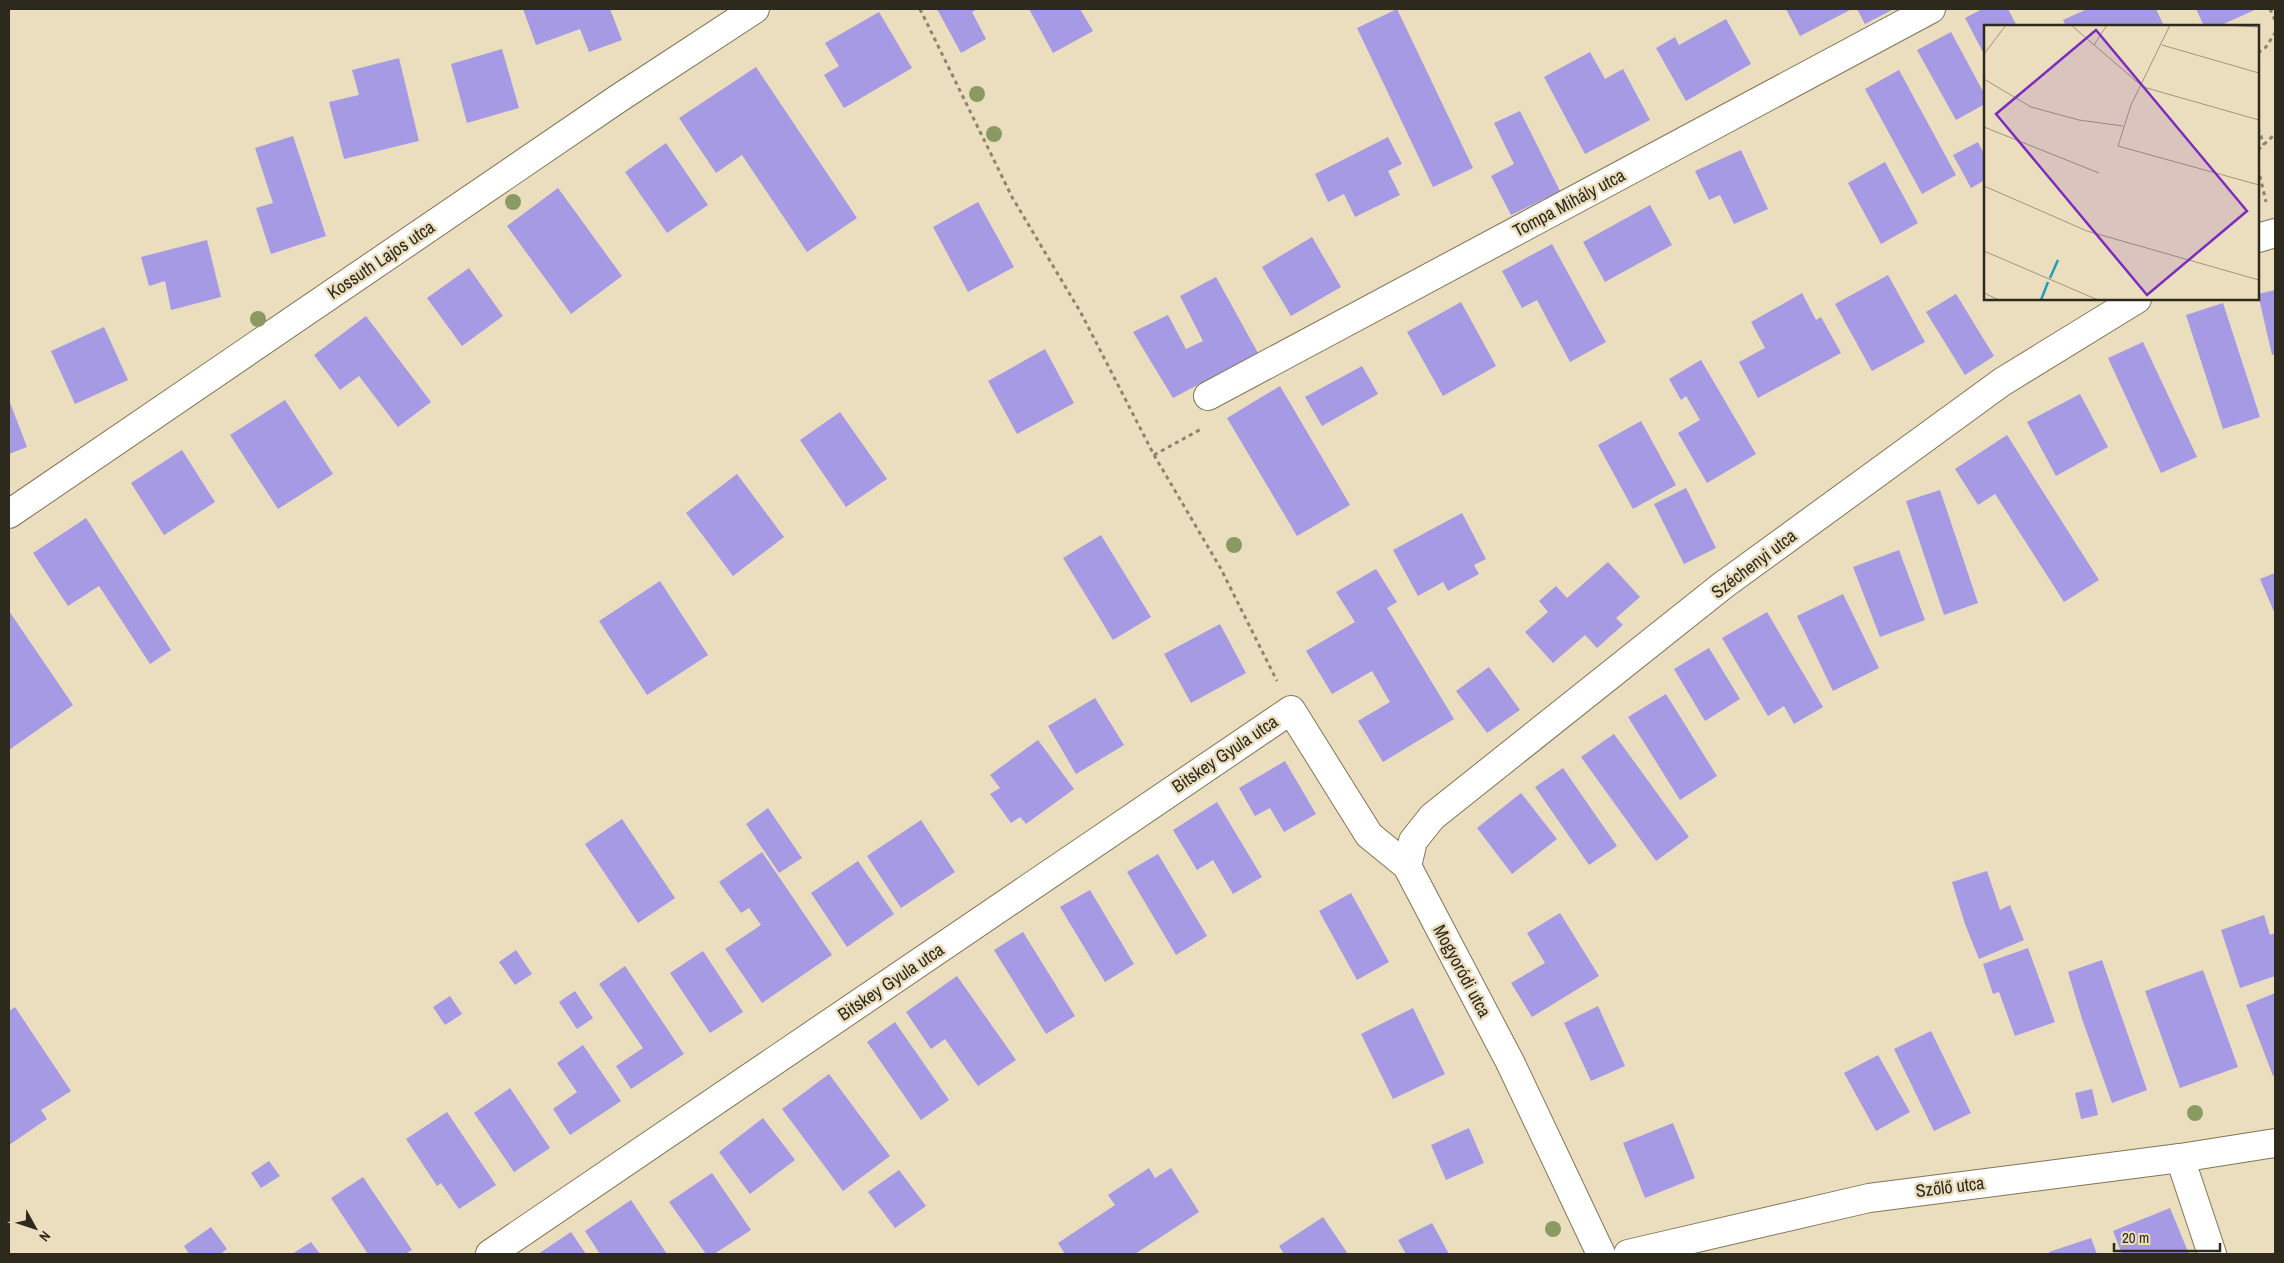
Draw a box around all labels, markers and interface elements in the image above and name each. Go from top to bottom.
inset map [1984,25,2259,300]
street label: Tompa Mihály utca [1508,162,1629,243]
street label: Kossuth Lajos utca [322,214,439,305]
street label: Széchenyi utca [1706,523,1802,604]
street label: Bitskey Gyula utca [1167,709,1283,798]
street label: Mogyoródi utca [1428,920,1497,1022]
street label: Bitskey Gyula utca [833,937,949,1026]
street label: Szőlő utca [1914,1170,1986,1203]
north arrow [10,1203,60,1253]
scale bar [2114,1220,2220,1252]
text: N [35,1227,55,1245]
text: 20 m [2122,1227,2149,1248]

